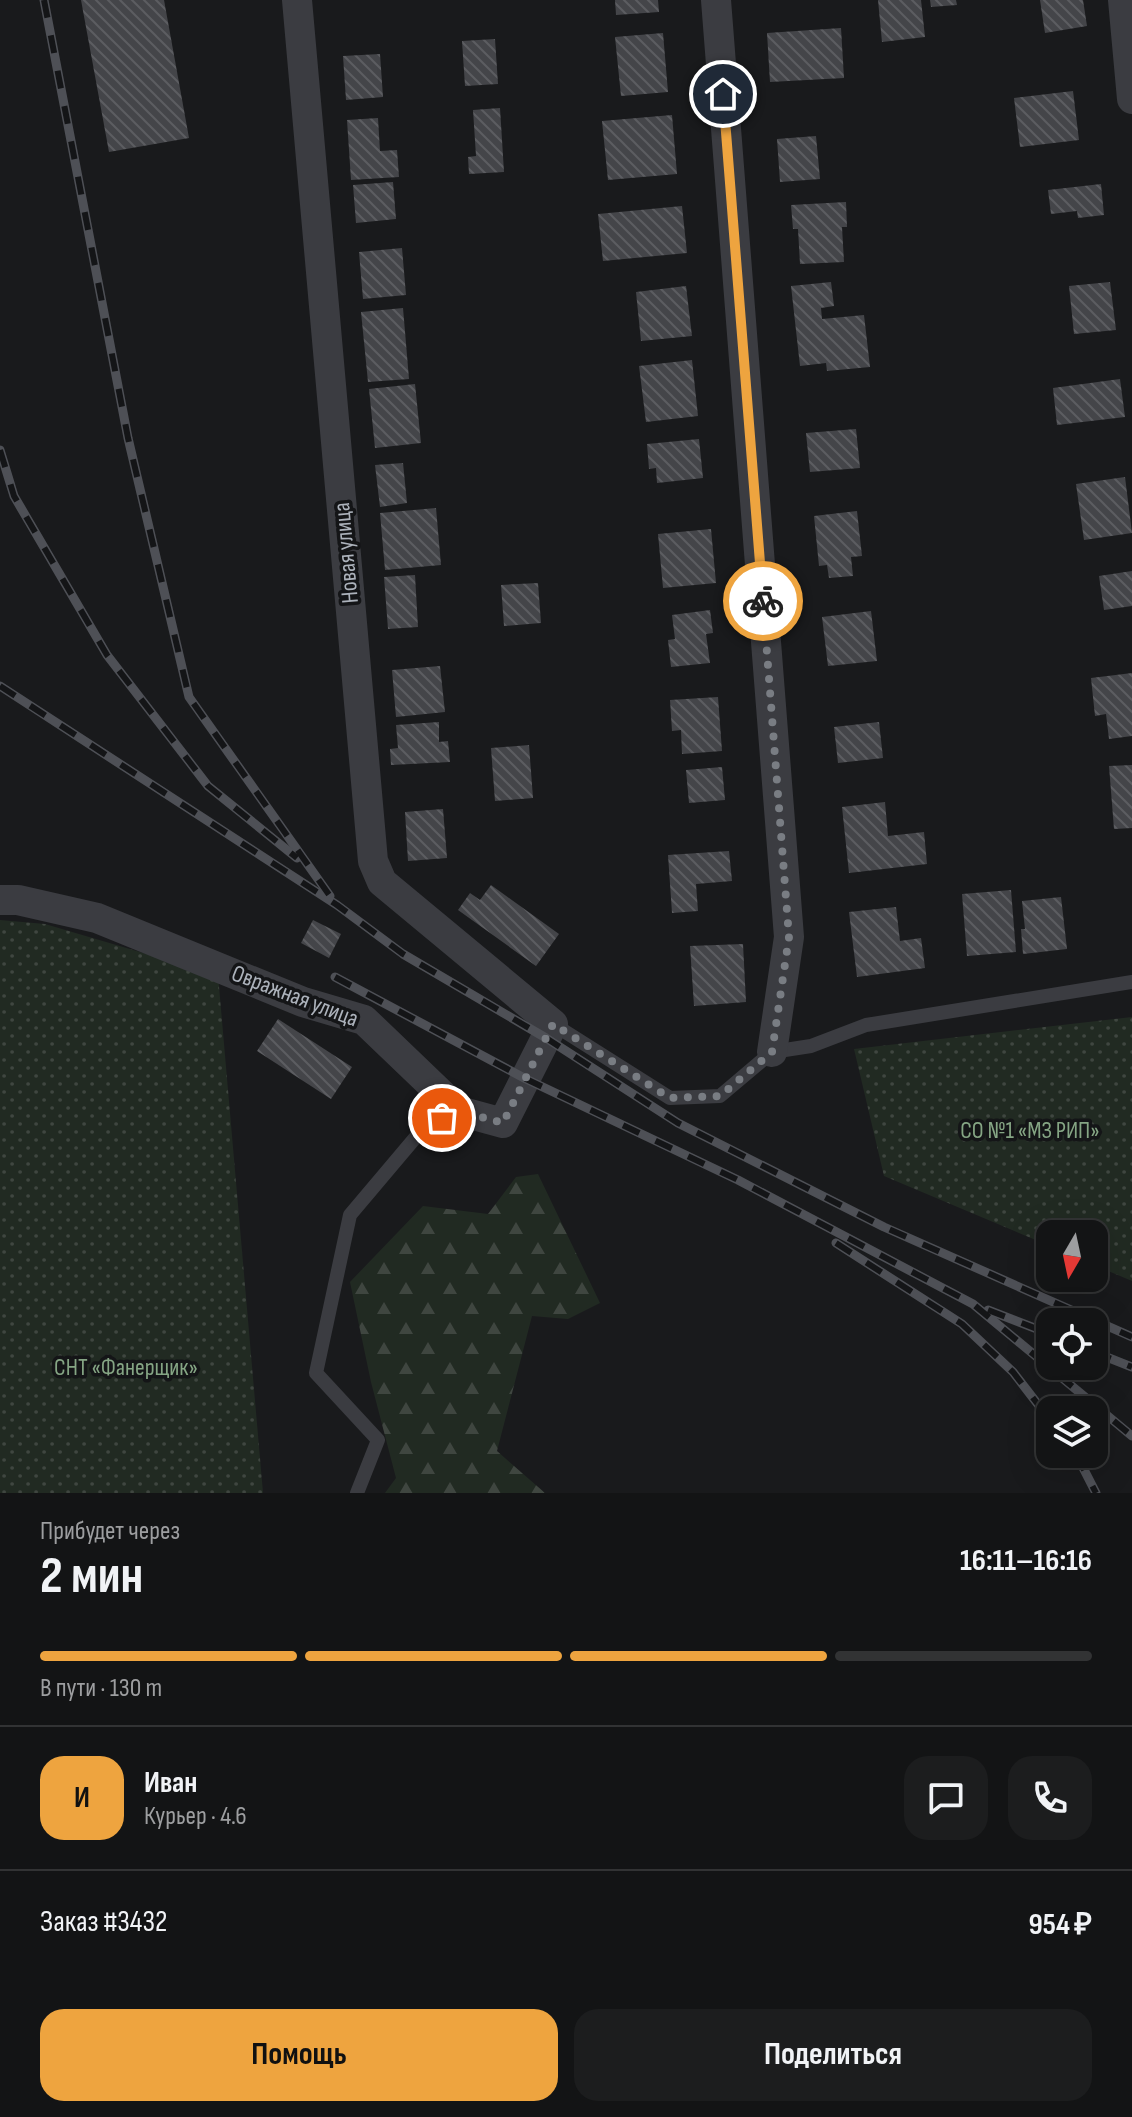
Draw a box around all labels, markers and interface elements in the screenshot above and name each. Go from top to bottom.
pin [689,60,757,128]
icon: home [701,72,745,116]
street label: Новая улица [327,501,365,605]
courier [723,561,803,641]
icon: bike [741,579,785,623]
street label: Овражная улица [228,959,362,1033]
pin [408,1084,476,1152]
icon: bag [420,1096,464,1140]
park label: СО №1 «МЗ РИП» [960,1116,1100,1145]
north arrow [1036,1220,1108,1292]
map controls [1036,1220,1108,1468]
button: locate [1036,1308,1108,1380]
park label: СНТ «Фанерщик» [54,1353,198,1382]
button: layers [1036,1396,1108,1468]
text: Прибудет через [40,1516,180,1547]
text: 16:11–16:16 [960,1543,1092,1579]
text: 2 мин [40,1545,143,1608]
text: В пути · 130 m [40,1673,162,1704]
button: chat [904,1756,988,1840]
button: phone [1008,1756,1092,1840]
text: Иван [144,1765,197,1801]
text: И [74,1780,90,1816]
text: Курьер · 4.6 [144,1801,247,1832]
text: Заказ #3432 [40,1904,167,1940]
text: 954 ₽ [1028,1907,1092,1943]
button: Помощь [40,2009,558,2101]
button: Поделиться [574,2009,1092,2101]

